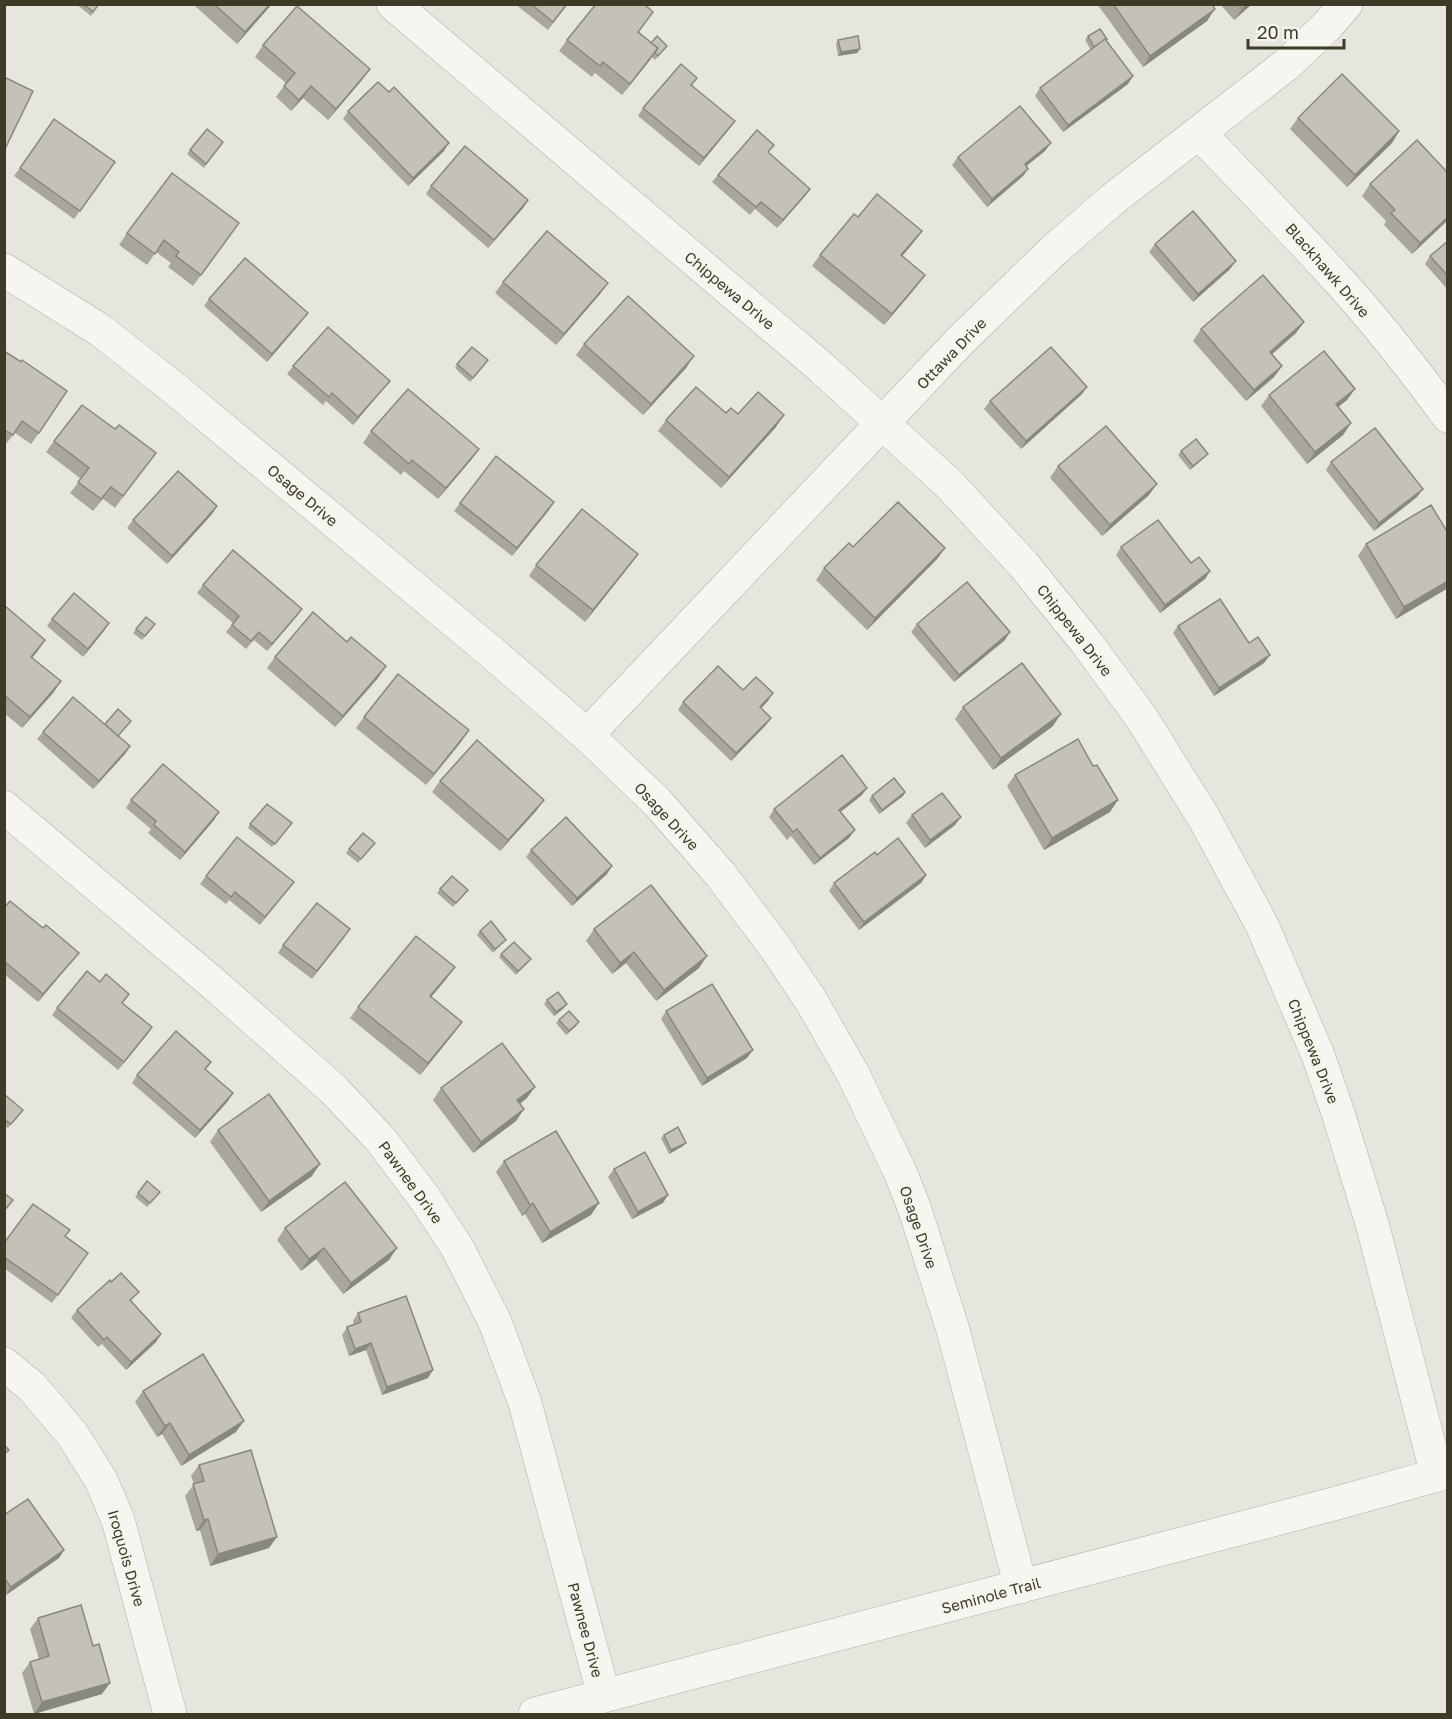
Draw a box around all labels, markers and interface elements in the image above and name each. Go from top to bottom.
scale bar [1248,12,1344,50]
text: 20 m [1257,21,1299,43]
street label: Blackhawk Drive [1282,219,1374,321]
street label: Chippewa Drive [681,247,779,333]
street label: Ottawa Drive [912,313,990,393]
street label: Osage Drive [264,460,342,530]
street label: Chippewa Drive [1034,580,1117,680]
street label: Osage Drive [631,778,703,854]
street label: Chippewa Drive [1285,996,1343,1106]
street label: Pawnee Drive [375,1137,447,1227]
street label: Osage Drive [896,1183,942,1271]
street label: Iroquois Drive [105,1508,149,1609]
street label: Seminole Trail [939,1573,1043,1617]
street label: Pawnee Drive [565,1580,607,1680]

